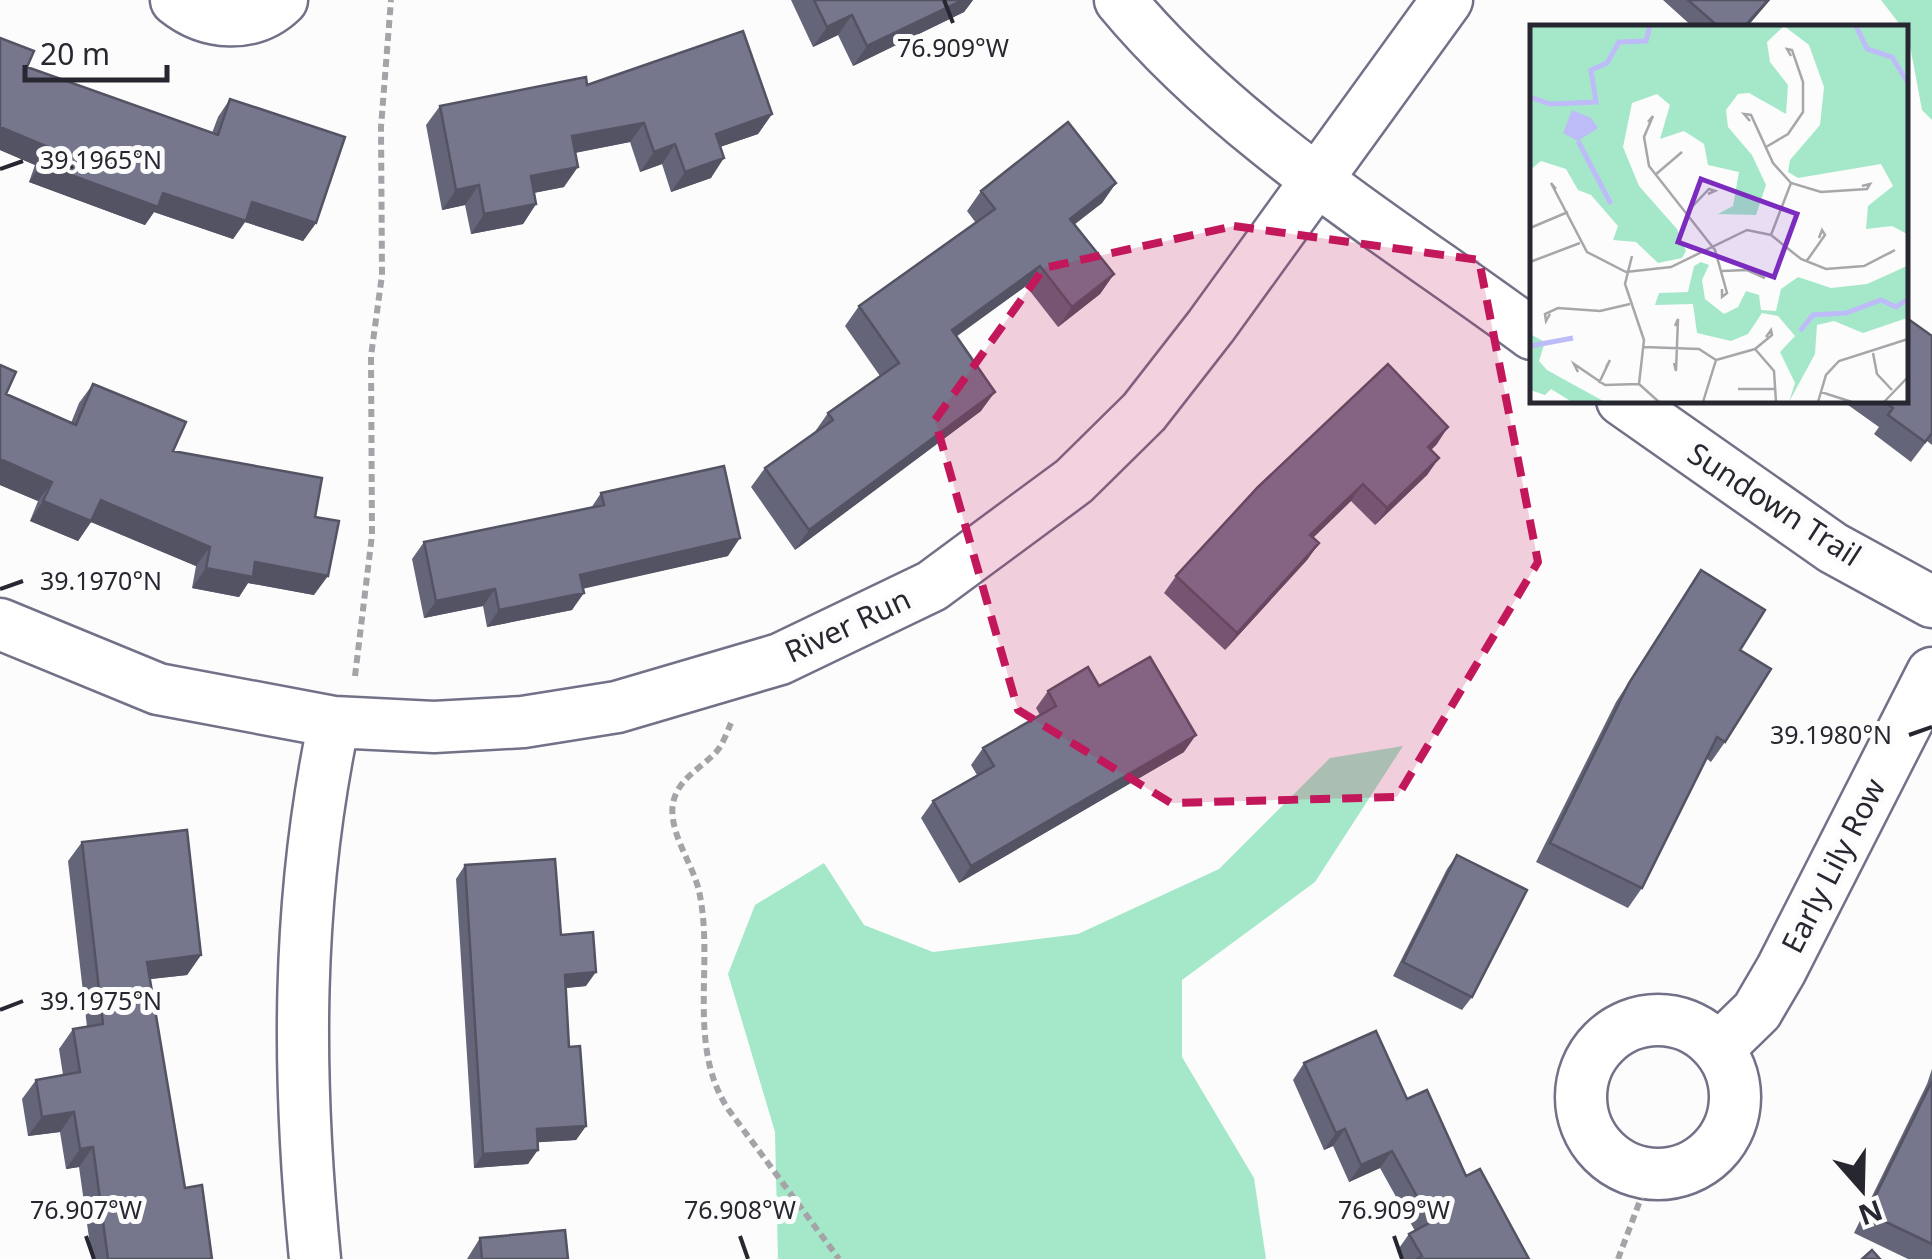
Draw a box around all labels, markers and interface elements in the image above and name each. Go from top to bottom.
scale bar [25,20,168,82]
inset map [1530,25,1907,402]
text: 76.909°W [897,30,1009,64]
text: 20 m [40,33,110,74]
text: 39.1965°N [40,142,162,176]
street label: Sundown Trail [1680,432,1869,575]
text: 39.1970°N [40,563,162,597]
street label: River Run [778,578,917,672]
text: 39.1980°N [1770,717,1892,751]
street label: Early Lily Row [1771,771,1894,960]
text: 39.1975°N [40,983,162,1017]
north arrow [1812,1139,1912,1239]
text: 76.907°W [30,1192,142,1226]
text: 76.908°W [684,1192,796,1226]
text: 76.909°W [1338,1192,1450,1226]
text: N [1854,1192,1888,1235]

